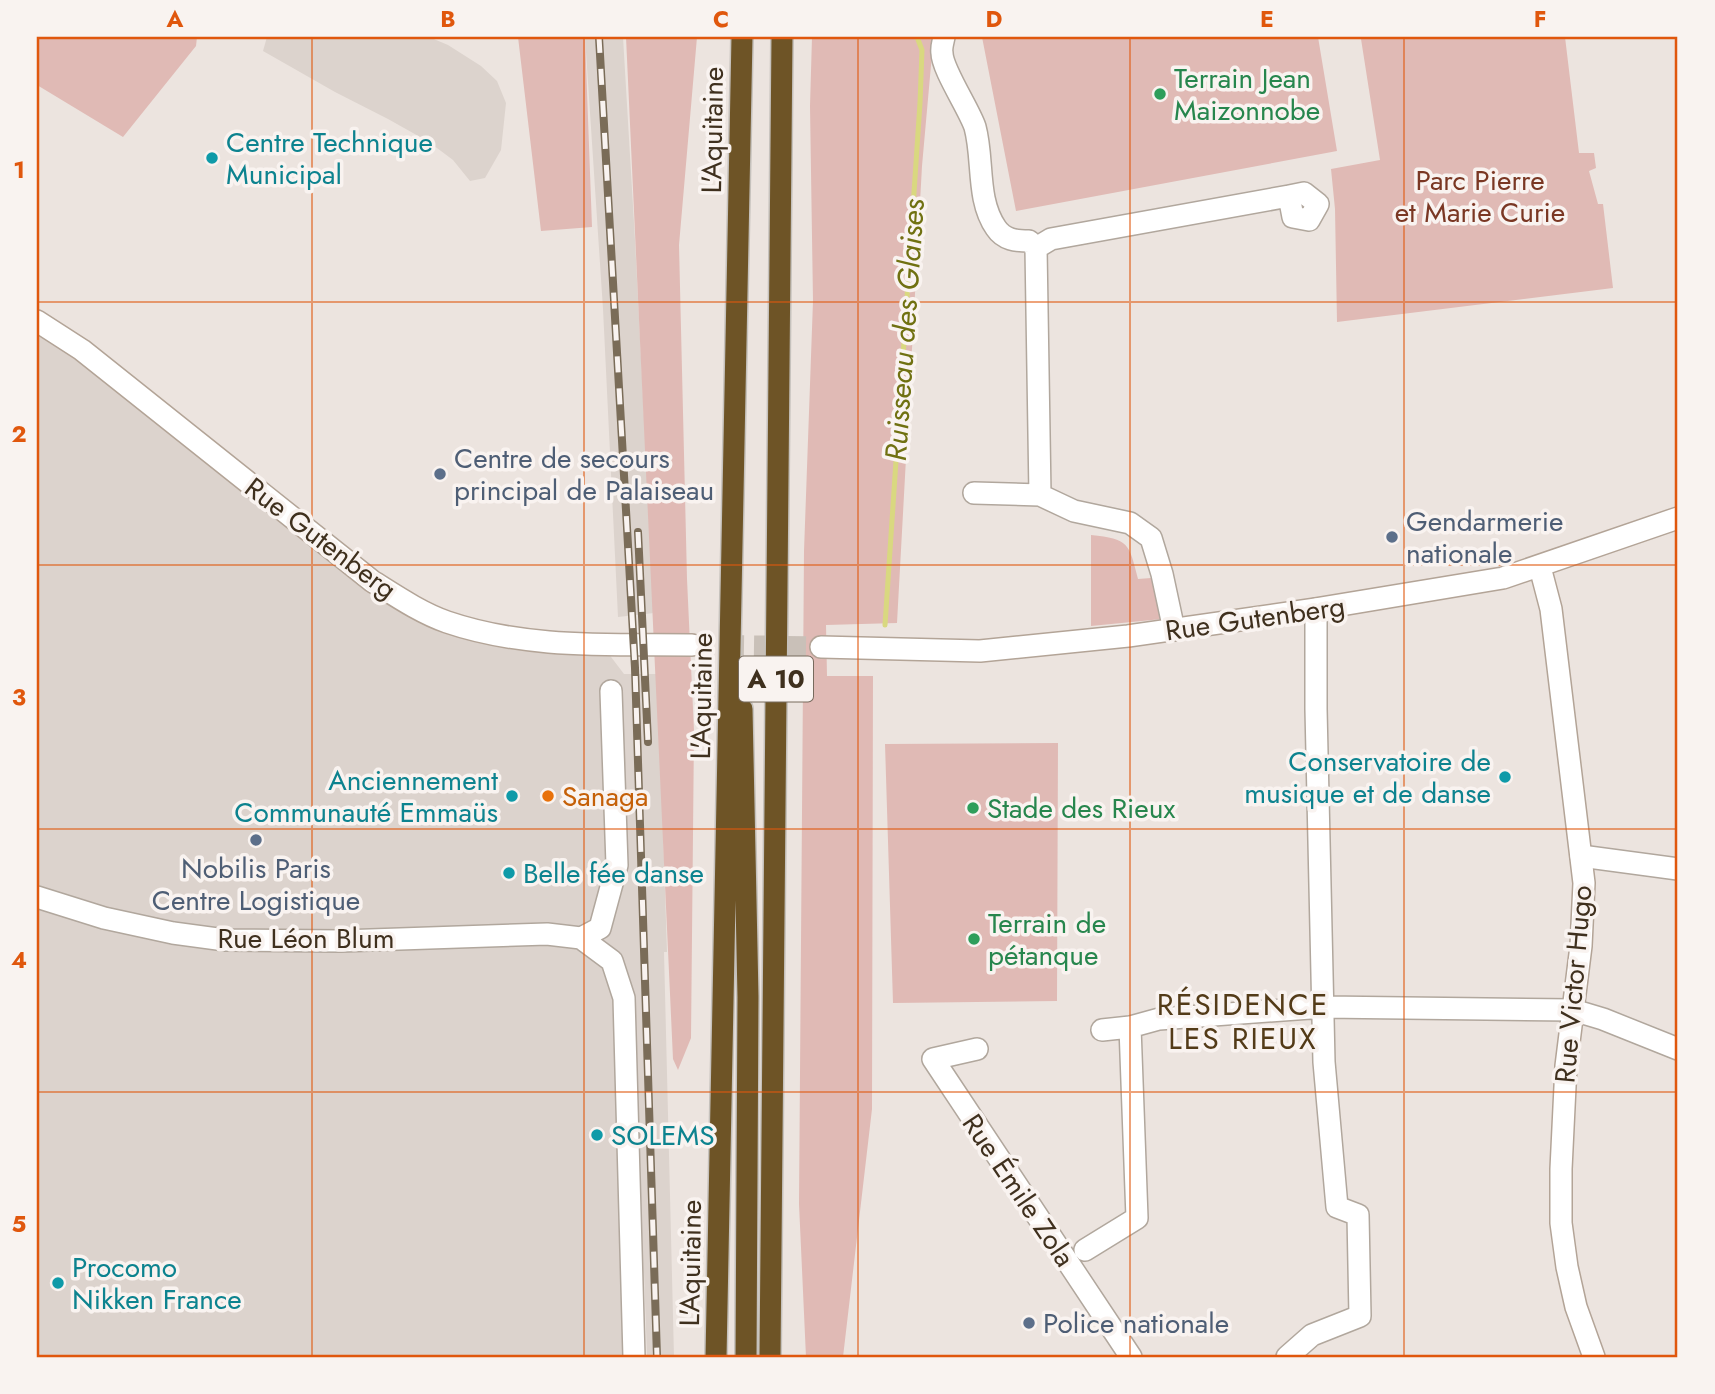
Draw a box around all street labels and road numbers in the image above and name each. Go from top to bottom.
street label: L'Aquitaine [691,66,734,194]
street label: Rue Gutenberg [236,468,405,609]
street label: Rue Gutenberg [1163,586,1348,651]
street label: L'Aquitaine [680,632,723,760]
road number: A 10 [739,656,813,702]
street label: Rue Victor Hugo [1544,883,1603,1085]
street label: Rue Léon Blum [217,918,395,959]
street label: Rue Émile Zola [952,1106,1085,1275]
street label: L'Aquitaine [669,1199,712,1327]

